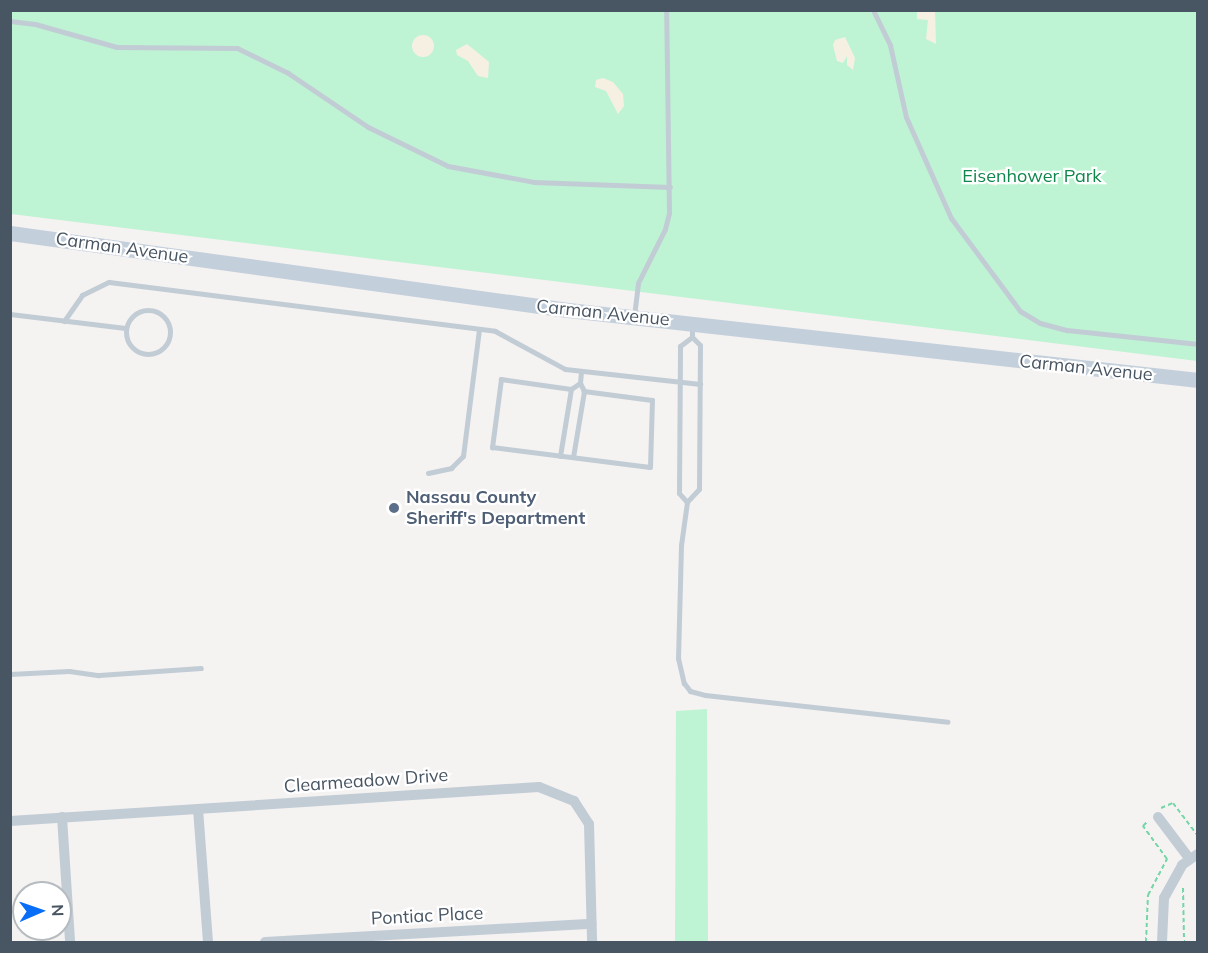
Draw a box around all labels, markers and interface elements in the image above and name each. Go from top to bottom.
park label: Eisenhower Park [962,165,1102,187]
street label: Carman Avenue [54,228,190,268]
street label: Carman Avenue [535,295,671,331]
street label: Carman Avenue [1018,350,1154,386]
place label: Nassau County Sheriff's Department [406,487,585,530]
marker: Nassau County Sheriff's Department [387,501,401,515]
street label: Clearmeadow Drive [283,764,449,798]
north arrow [12,881,72,941]
street label: Pontiac Place [370,902,484,930]
text: N [48,904,68,917]

